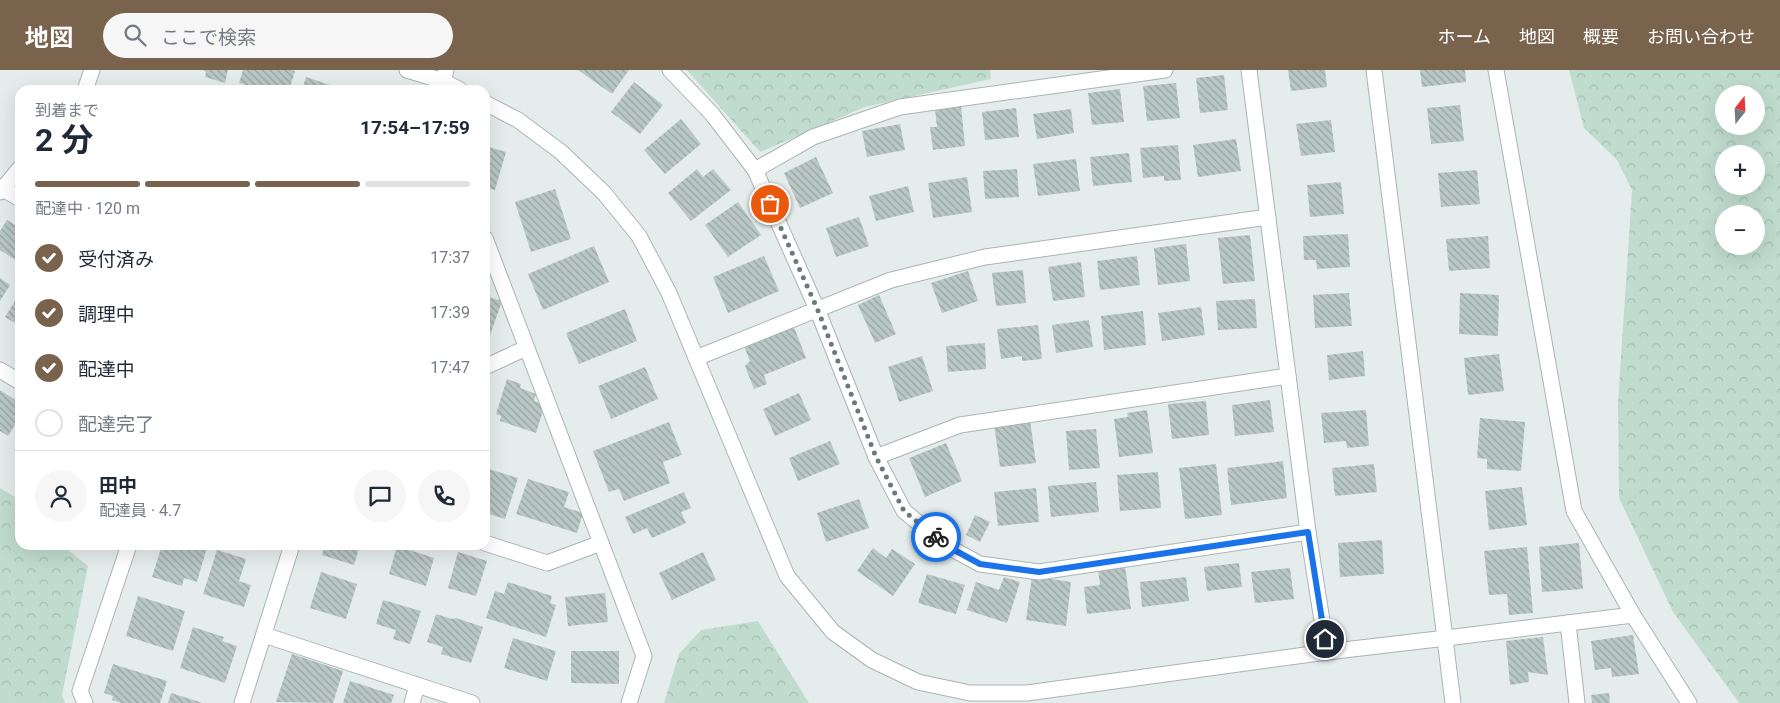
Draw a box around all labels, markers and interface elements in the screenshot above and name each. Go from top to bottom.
search box [103,13,453,58]
icon: search [121,21,149,49]
text: 地図 [25,24,73,52]
text: ここで検索 [161,26,256,49]
text: ホーム [1438,26,1491,47]
text: 地図 [1519,26,1555,47]
text: 概要 [1583,26,1619,47]
text: お問い合わせ [1647,26,1755,47]
north arrow [1715,85,1765,135]
map controls [1715,85,1765,255]
text: 到着まで [35,101,99,120]
text: 17:54–17:59 [360,116,470,139]
text: 2 分 [35,121,93,159]
button: + [1715,145,1765,195]
pin [749,183,791,225]
icon: bag [756,190,784,218]
text: 配達中 · 120 m [35,199,140,218]
button: − [1715,205,1765,255]
icon: check [35,244,63,272]
text: 受付済み [78,248,154,271]
text: 17:37 [430,248,470,267]
icon: check [35,299,63,327]
text: 調理中 [78,303,135,326]
text: 17:39 [430,303,470,322]
icon: check [35,354,63,382]
text: 配達中 [78,358,135,381]
text: 17:47 [430,358,470,377]
text: 配達完了 [78,413,154,436]
button: person [35,470,87,522]
button: chat [354,470,406,522]
button: phone [418,470,470,522]
text: 田中 [99,474,137,497]
text: 配達員 · 4.7 [99,501,181,520]
courier [911,512,961,562]
icon: bike [922,523,950,551]
pin [1304,618,1346,660]
icon: home [1311,625,1339,653]

